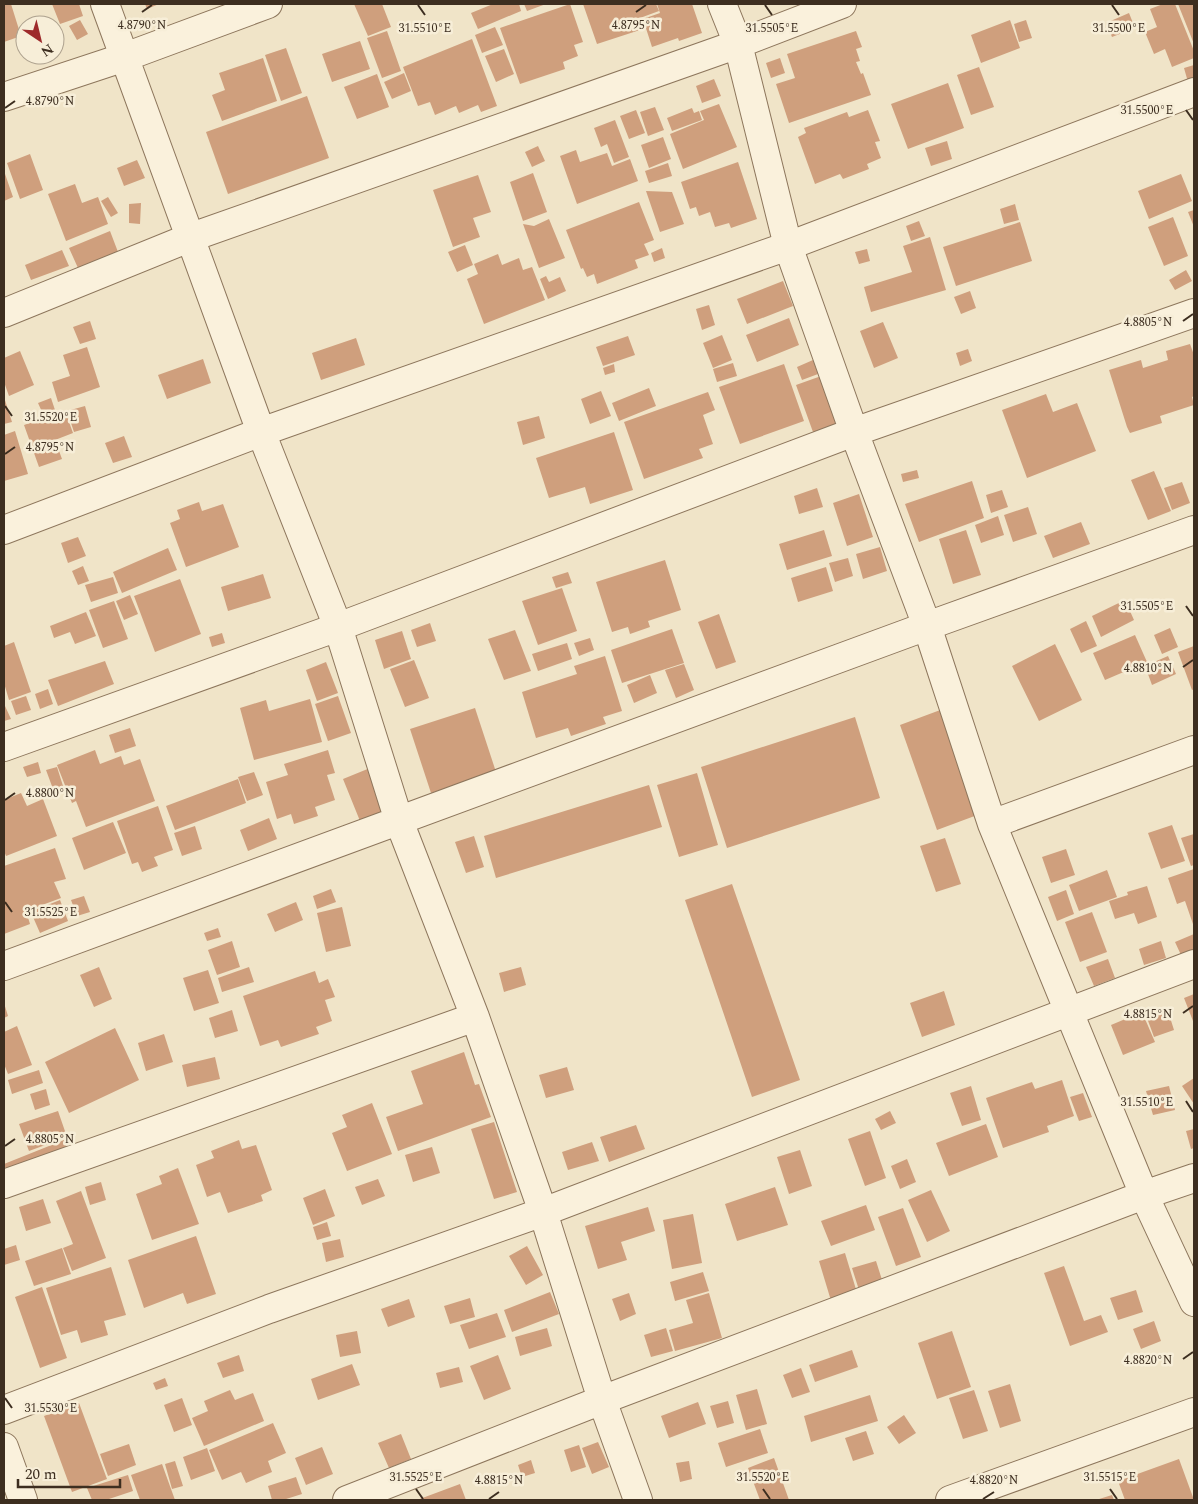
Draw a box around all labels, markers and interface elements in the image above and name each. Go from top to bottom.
north arrow [15,15,65,65]
text: 4.8790°N [118,16,166,35]
text: 4.8795°N [612,16,660,35]
text: 31.5510°E [399,19,451,38]
text: 31.5505°E [746,19,798,38]
text: 31.5500°E [1093,19,1145,38]
text: N [36,38,58,62]
text: 4.8790°N [26,92,74,111]
text: 31.5500°E [1121,101,1173,120]
text: 4.8805°N [1124,313,1172,332]
text: 31.5520°E [25,408,77,427]
text: 4.8795°N [26,438,74,457]
text: 31.5505°E [1121,597,1173,616]
text: 4.8810°N [1124,659,1172,678]
text: 4.8800°N [26,784,74,803]
text: 31.5525°E [25,903,77,922]
text: 4.8815°N [1124,1005,1172,1024]
text: 31.5510°E [1121,1093,1173,1112]
text: 4.8805°N [26,1130,74,1149]
text: 4.8820°N [1124,1351,1172,1370]
text: 31.5530°E [25,1399,77,1418]
scale bar [18,1456,120,1488]
text: 20 m [25,1463,57,1486]
text: 31.5525°E [390,1468,442,1487]
text: 31.5520°E [737,1468,789,1487]
text: 31.5515°E [1084,1468,1136,1487]
text: 4.8815°N [475,1471,523,1490]
text: 4.8820°N [970,1471,1018,1490]

